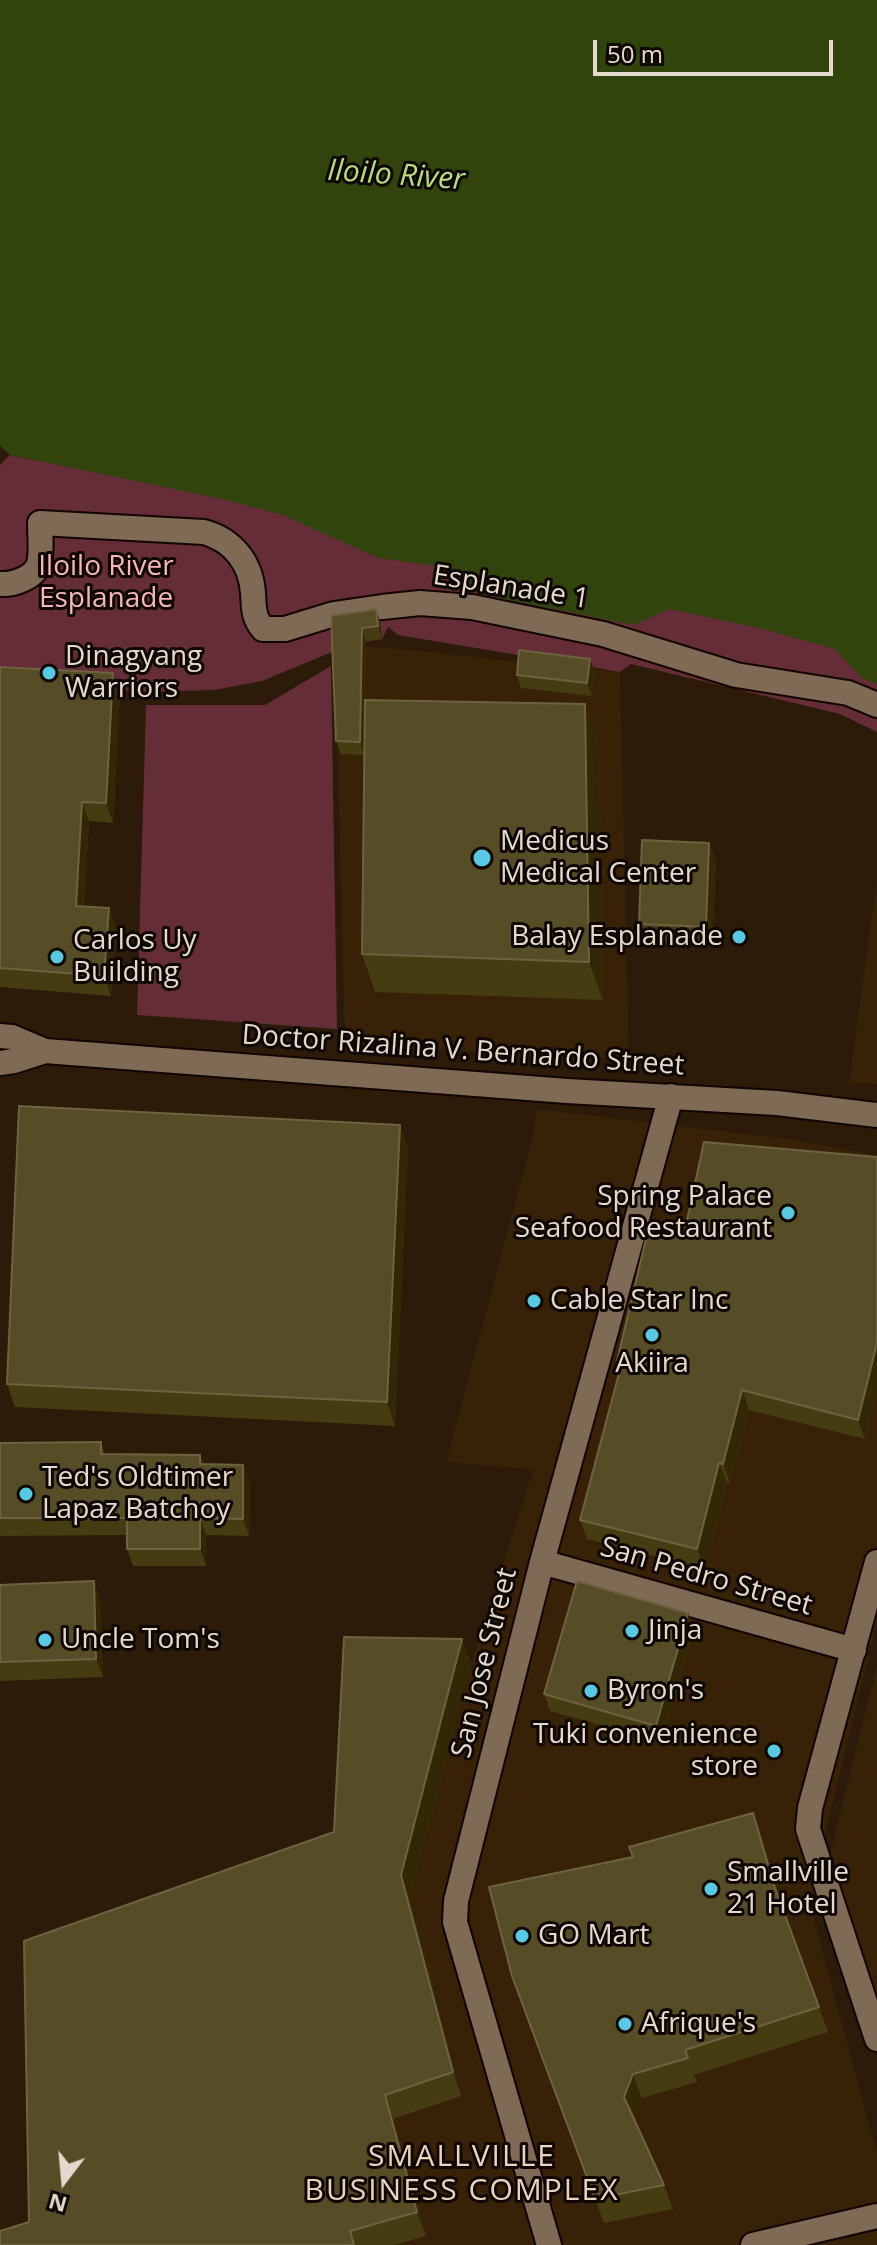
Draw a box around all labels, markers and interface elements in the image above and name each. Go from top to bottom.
scale bar [597,24,837,74]
text: 50 m [607,37,663,70]
water label: Iloilo River [326,153,466,199]
park label: Iloilo River Esplanade [38,550,174,616]
street label: Esplanade 1 [431,559,591,617]
place label: Dinagyang Warriors [65,640,202,706]
marker: Dinagyang Warriors [40,664,58,682]
place label: Medicus Medical Center [500,825,696,891]
marker: Medicus Medical Center [471,847,493,869]
place label: Balay Esplanade [511,920,723,954]
place label: Carlos Uy Building [73,924,197,990]
marker: Balay Esplanade [730,928,748,946]
marker: Carlos Uy Building [48,948,66,966]
street label: Doctor Rizalina V. Bernardo Street [241,1019,685,1083]
place label: Spring Palace Seafood Restaurant [515,1180,772,1246]
marker: Spring Palace Seafood Restaurant [779,1204,797,1222]
place label: Cable Star Inc [550,1284,728,1318]
marker: Cable Star Inc [525,1292,543,1310]
marker: Akiira [643,1326,661,1344]
place label: Akiira [615,1347,689,1381]
place label: Ted's Oldtimer Lapaz Batchoy [42,1461,233,1527]
marker: Ted's Oldtimer Lapaz Batchoy [17,1485,35,1503]
street label: San Pedro Street [596,1531,816,1623]
street label: San Jose Street [445,1565,525,1761]
place label: Jinja [648,1614,702,1648]
marker: Jinja [623,1622,641,1640]
place label: Uncle Tom's [61,1623,220,1657]
marker: Uncle Tom's [36,1631,54,1649]
place label: Byron's [607,1674,704,1708]
marker: Byron's [582,1682,600,1700]
place label: Tuki convenience store [533,1718,758,1784]
marker: Tuki convenience store [765,1742,783,1760]
place label: Smallville 21 Hotel [727,1856,849,1922]
marker: Smallville 21 Hotel [702,1880,720,1898]
place label: GO Mart [538,1919,650,1953]
marker: GO Mart [513,1927,531,1945]
place label: Afrique's [641,2007,756,2041]
marker: Afrique's [616,2015,634,2033]
district label: SMALLVILLE BUSINESS COMPLEX [305,2139,619,2210]
north arrow [24,2141,104,2221]
text: N [45,2187,70,2221]

